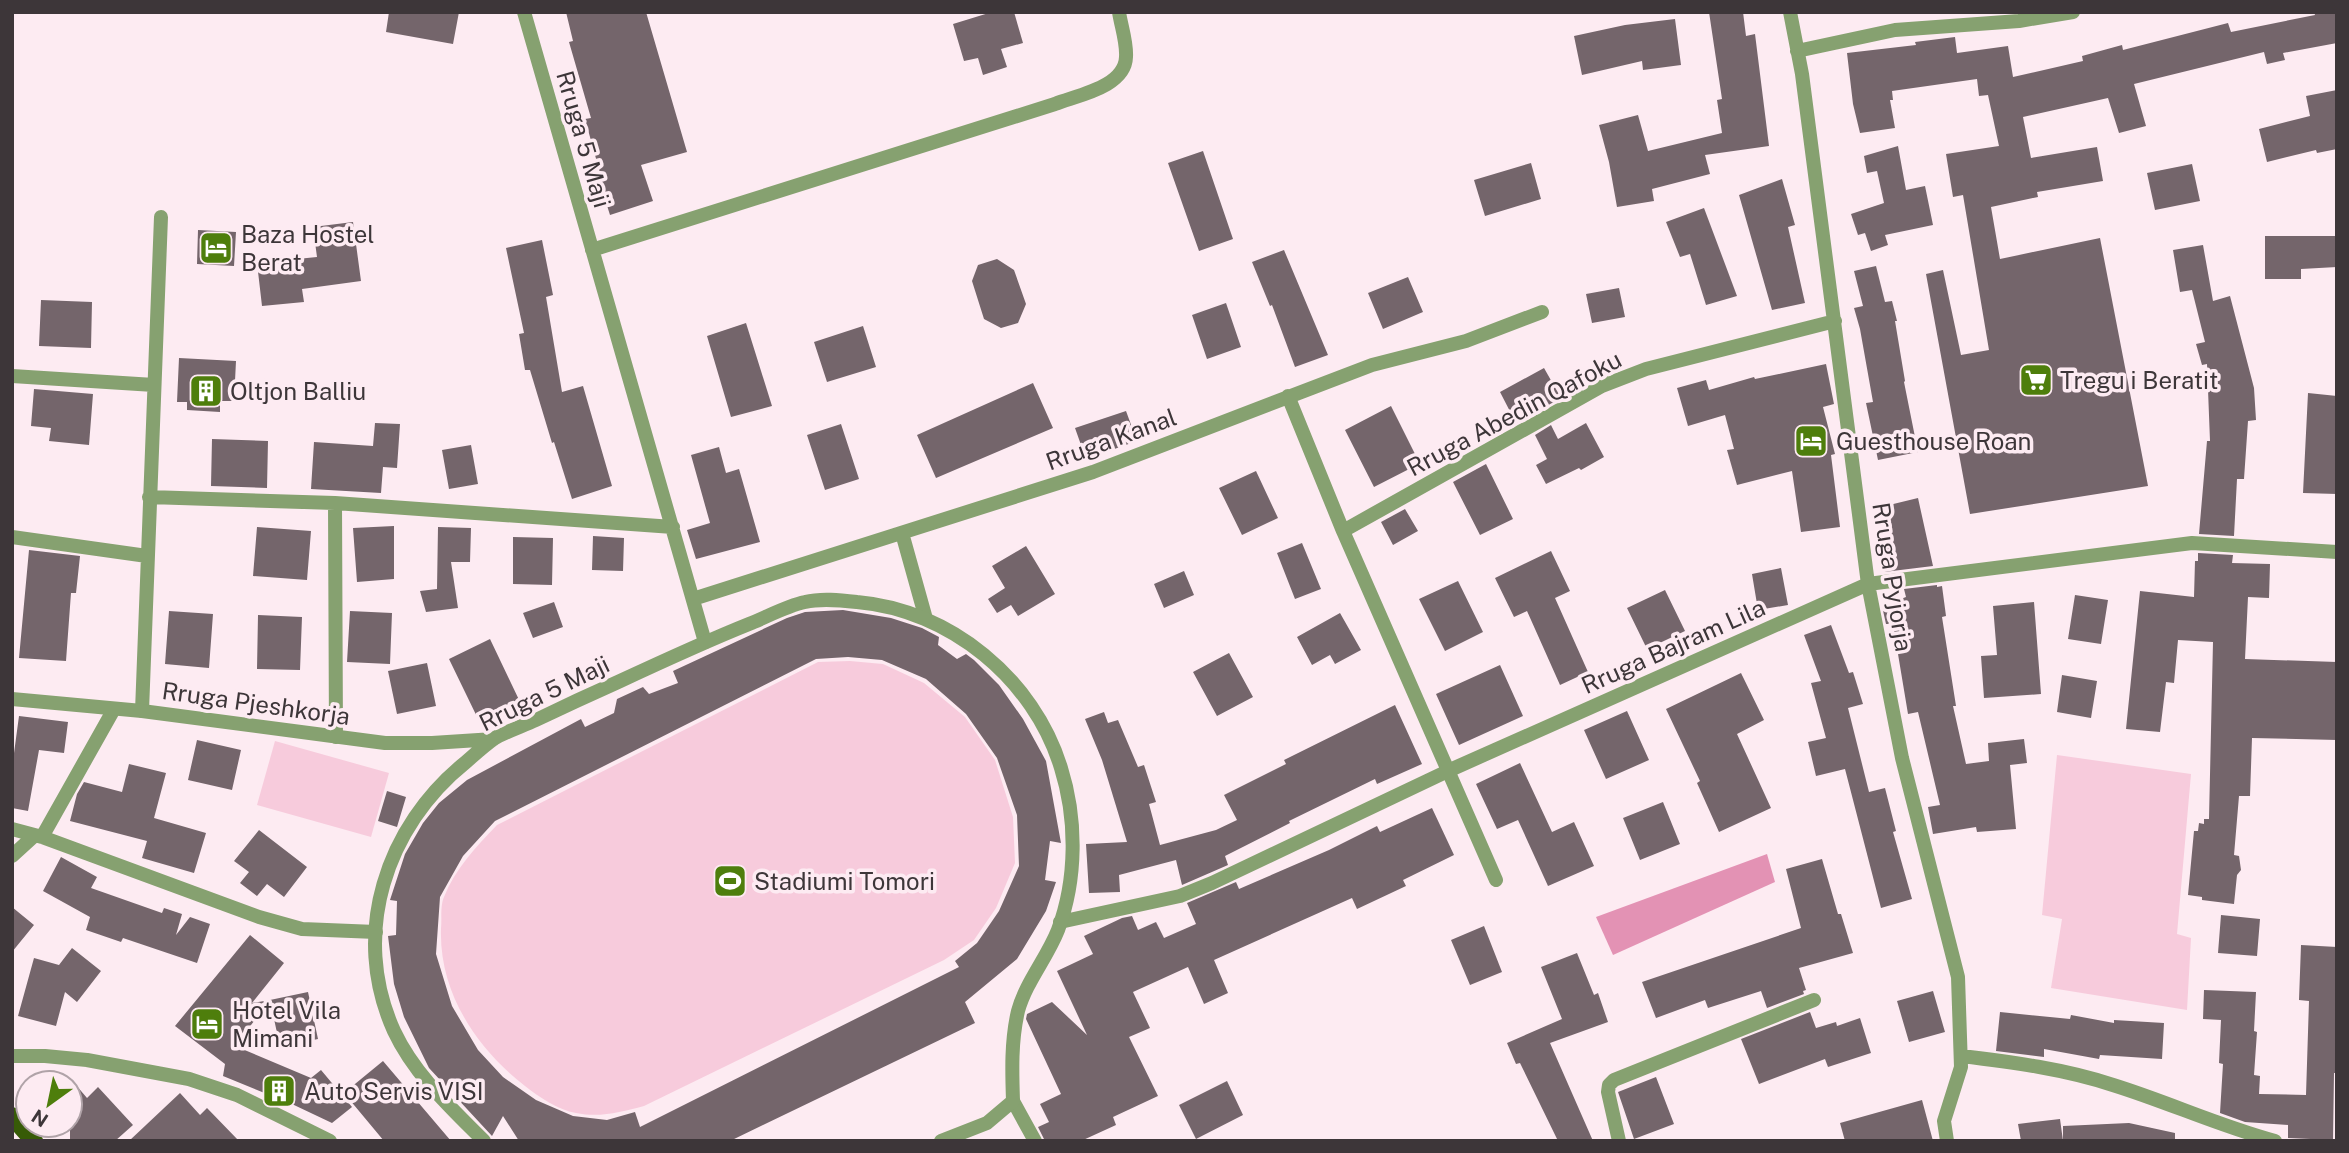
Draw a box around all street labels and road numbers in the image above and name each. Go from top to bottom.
street label: Rruga 5 Maji [551,67,617,211]
street label: Rruga Abedin Qafoku [1402,345,1626,481]
street label: Rruga Kanal [1042,402,1180,476]
street label: Rruga Pyjorja [1867,501,1919,653]
street label: Rruga Bajram Lila [1577,593,1769,699]
street label: Rruga 5 Maji [474,649,614,737]
street label: Rruga Pjeshkorja [160,676,352,730]

